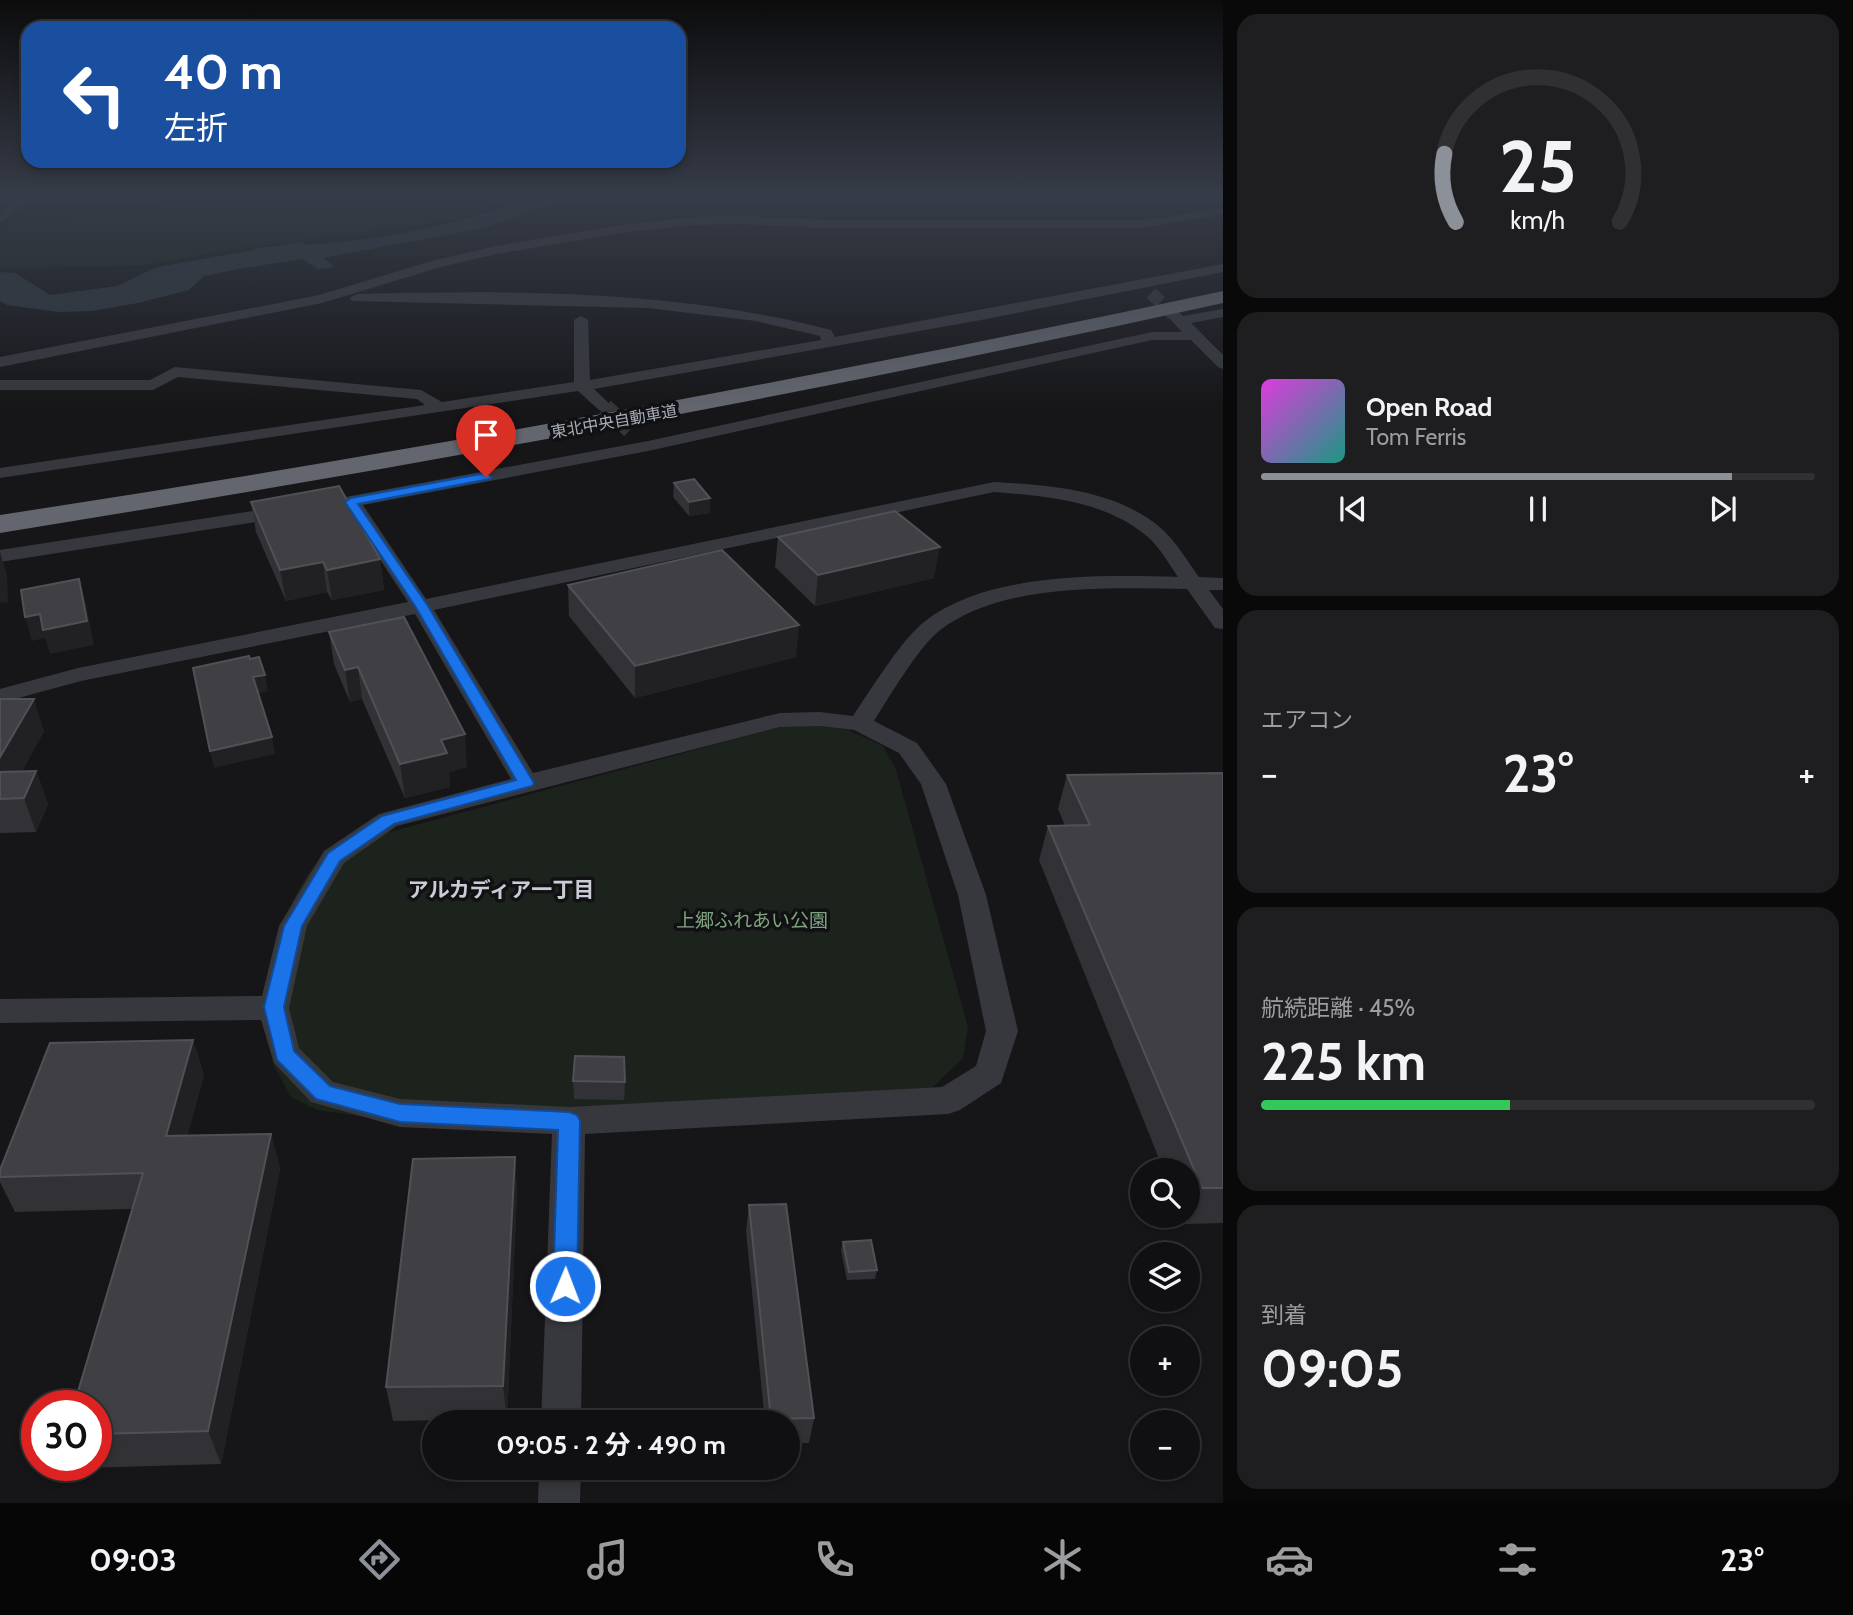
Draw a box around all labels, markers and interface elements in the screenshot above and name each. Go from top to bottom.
text: 40 m [164,42,283,101]
icon: left [49,49,140,140]
text: 左折 [164,108,228,147]
text: 25 [1499,122,1577,210]
text: km/h [1511,205,1565,235]
text: Open Road [1366,391,1492,423]
street label: 東北中央自動車道 [549,401,679,442]
pin [456,405,516,477]
icon: arrive [467,416,505,454]
text: Tom Ferris [1366,423,1466,451]
icon: previous [1334,490,1372,528]
icon: pause [1519,490,1557,528]
icon: next [1704,490,1742,528]
text: エアコン [1261,706,1353,734]
text: 23° [1503,742,1573,805]
text: − [1261,750,1278,797]
text: + [1798,750,1815,797]
district label: アルカディア一丁目 [408,877,594,902]
park label: 上郷ふれあい公園 [676,909,828,932]
text: 航続距離 · 45% [1261,994,1415,1022]
text: 225 km [1261,1030,1426,1093]
map controls [1130,1158,1200,1480]
button: search [1130,1158,1200,1228]
button: layers [1130,1242,1200,1312]
position arrow [528,1249,602,1323]
text: 到着 [1261,1301,1307,1329]
button: + [1130,1326,1200,1396]
text: 09:05 [1261,1337,1403,1400]
speed limit sign: 30 [21,1390,112,1481]
button: − [1130,1410,1200,1480]
text: 09:05 · 2 分 · 490 m [496,1429,726,1461]
icon: directions [355,1535,404,1584]
icon: music [583,1535,632,1584]
icon: phone [810,1535,859,1584]
icon: climate [1038,1535,1087,1584]
icon: car [1265,1535,1314,1584]
icon: filters [1493,1535,1542,1584]
text: 09:03 [89,1540,177,1579]
text: 23° [1720,1540,1764,1579]

